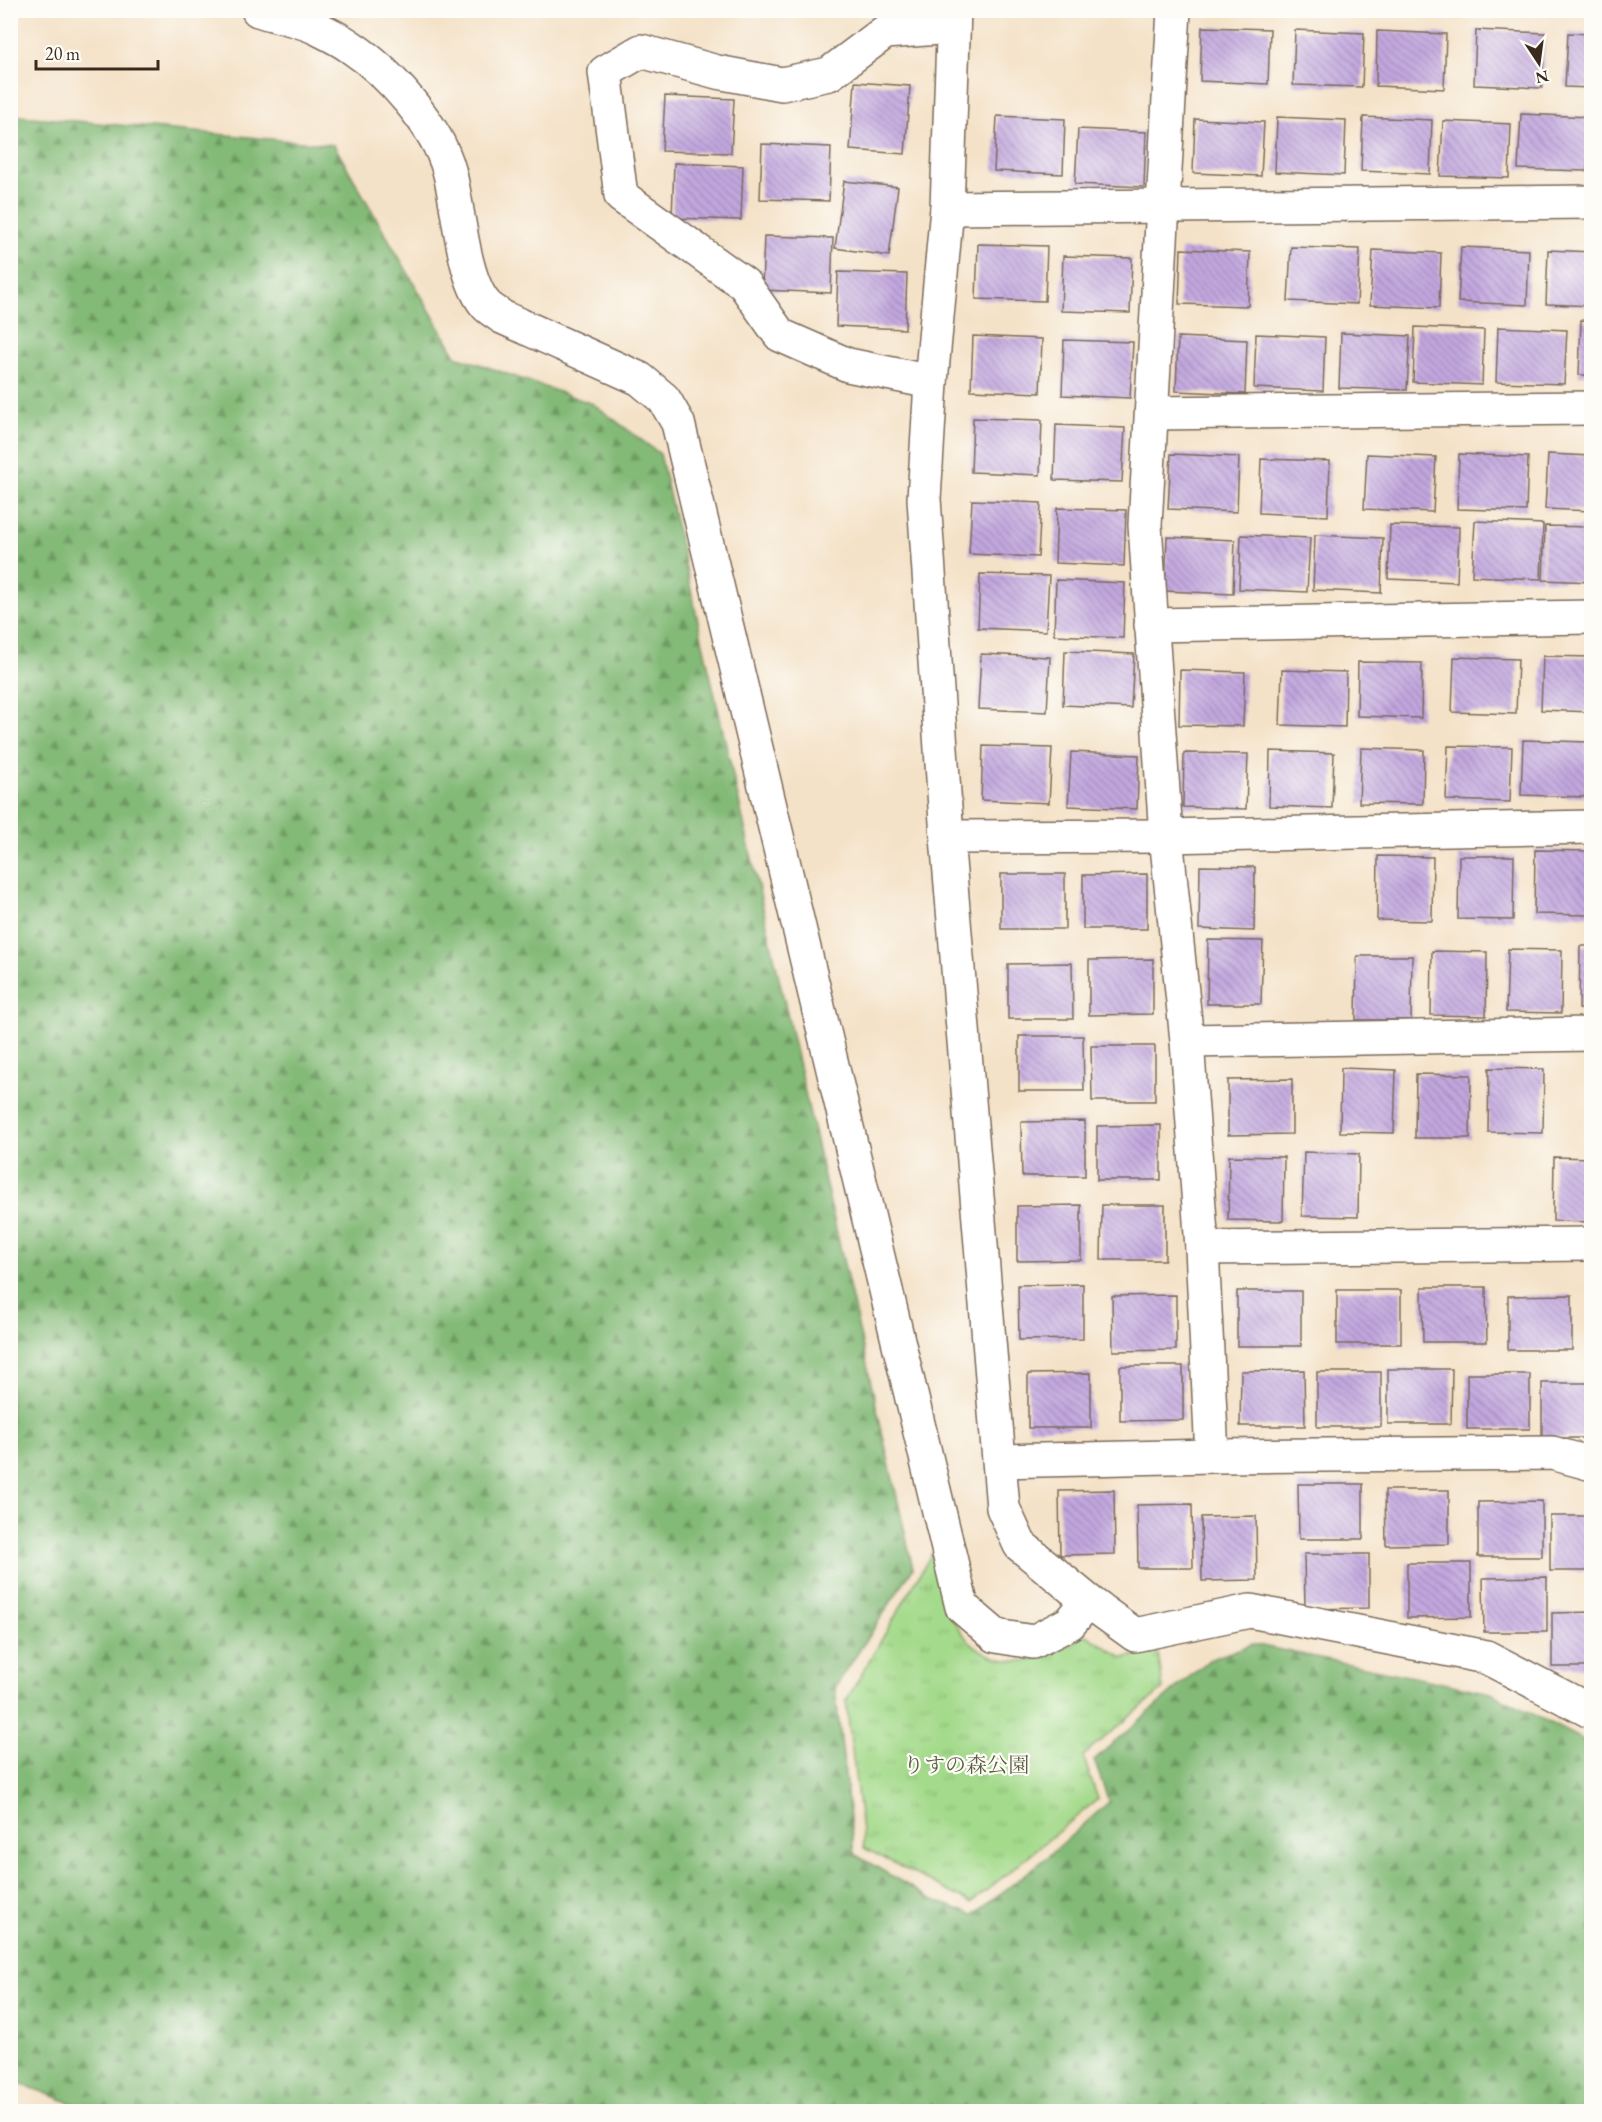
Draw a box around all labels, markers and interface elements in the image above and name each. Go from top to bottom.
scale bar [36,33,158,71]
north arrow [1509,33,1569,93]
text: 20 m [45,42,80,65]
text: N [1534,65,1551,89]
park label: りすの森公園 [903,1751,1029,1778]

